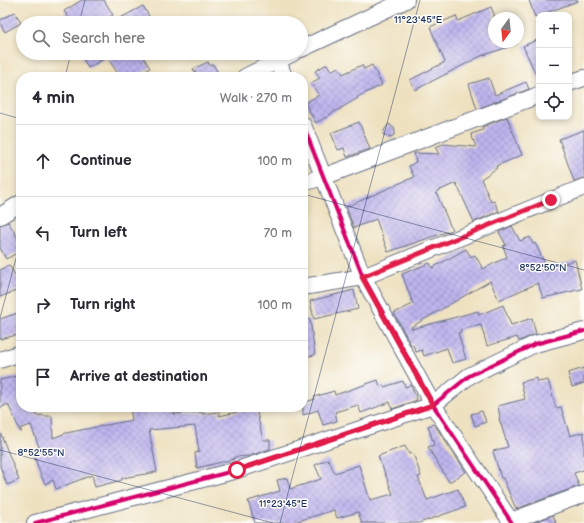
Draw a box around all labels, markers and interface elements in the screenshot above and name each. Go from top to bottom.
north arrow [488,12,524,48]
map controls [536,12,572,120]
button: + [536,12,572,48]
text: 11°23'45"E [394,14,443,26]
search box [16,16,308,60]
icon: search [30,27,52,49]
text: Search here [62,29,145,48]
button: − [536,48,572,84]
button: locate [536,84,572,120]
text: 4 min [32,88,75,108]
text: Walk · 270 m [220,90,292,106]
icon: ahead [32,150,54,172]
text: Continue [70,151,132,170]
text: 100 m [257,153,292,169]
route end [542,191,560,209]
icon: left [32,222,54,244]
text: Turn left [70,223,127,242]
text: 70 m [264,225,292,241]
text: 8°52'50"N [519,262,567,274]
icon: right [32,294,54,316]
text: Turn right [70,295,135,314]
text: 100 m [257,297,292,313]
icon: arrive [32,366,54,388]
text: Arrive at destination [70,367,208,386]
text: 8°52'55"N [17,447,65,459]
route start [228,461,246,479]
text: 11°23'45"E [259,498,308,510]

